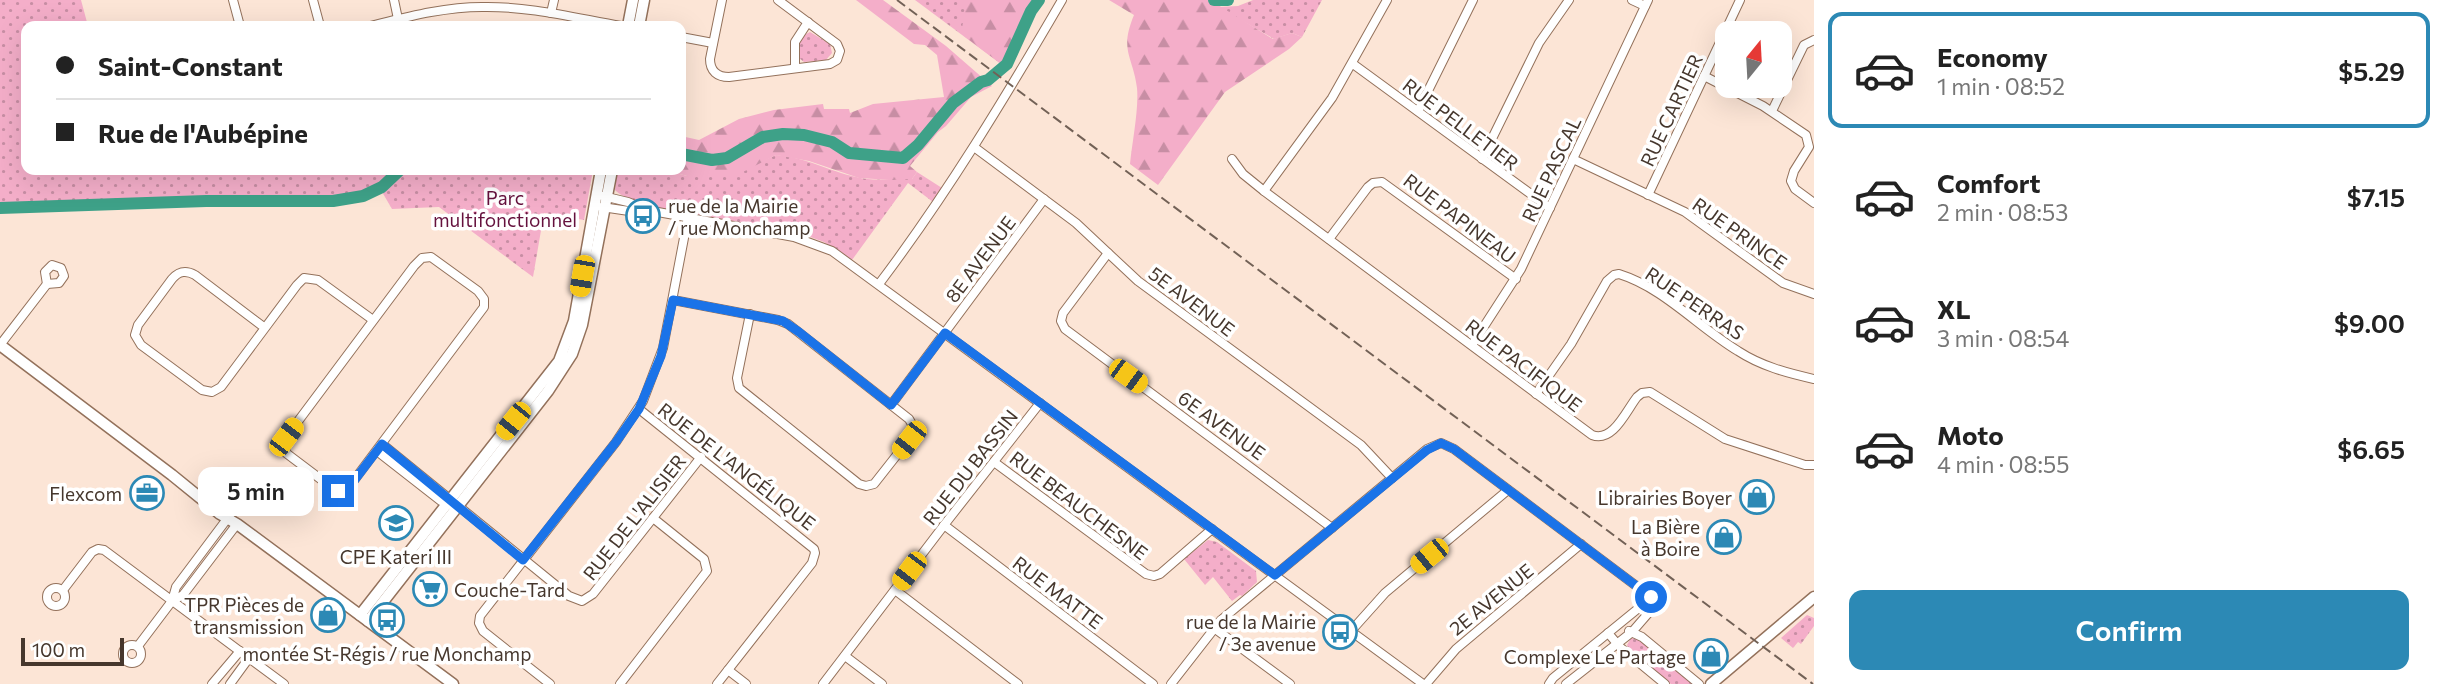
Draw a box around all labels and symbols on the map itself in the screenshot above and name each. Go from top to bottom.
north arrow [1715,21,1792,98]
street label: RUE CARTIER [1635,50,1707,170]
street label: RUE PELLETIER [1399,73,1524,175]
street label: RUE PASCAL [1517,113,1585,225]
street label: RUE PAPINEAU [1399,168,1521,268]
park label: Parc multifonctionnel [433,186,577,231]
street label: RUE PRINCE [1688,192,1792,274]
place label: rue de la Mairie / rue Monchamp [668,194,810,239]
bus stop icon: rue de la Mairie / rue Monchamp [624,197,662,235]
street label: 8E AVENUE [940,211,1020,307]
car [569,253,596,299]
street label: 5E AVENUE [1145,261,1239,341]
street label: RUE PERRAS [1641,262,1749,344]
street label: RUE PACIFIQUE [1461,314,1587,416]
car [1105,355,1152,397]
street label: 6E AVENUE [1174,386,1270,464]
street label: RUE DE L'ANGÉLIQUE [654,397,820,535]
car [492,398,535,444]
street label: RUE DU BASSIN [918,405,1022,529]
car [265,414,308,460]
car [888,417,931,463]
street label: RUE BEAUCHESNE [1006,446,1152,564]
street label: RUE DE L'ALISIER [578,449,690,585]
callout: 5 min [198,466,314,516]
office icon: Flexcom [128,474,166,512]
route end [322,475,354,507]
shop icon: Librairies Boyer [1738,478,1776,516]
place label: Flexcom [49,482,122,505]
place label: Librairies Boyer [1598,486,1732,509]
school or university icon: CPE Kateri III [377,504,415,542]
place label: La Bière à Boire [1631,515,1700,560]
shop icon: La Bière à Boire [1705,518,1743,556]
car [1407,535,1452,577]
place label: CPE Kateri III [340,545,452,568]
car [888,548,931,594]
street label: RUE MATTE [1009,551,1107,633]
street label: 2E AVENUE [1445,558,1537,640]
supermarket icon: Couche-Tard [411,570,449,608]
place label: Couche-Tard [454,578,565,601]
route start [1635,581,1667,613]
place label: TPR Pièces de transmission [184,593,304,638]
shop icon: TPR Pièces de transmission [309,596,347,634]
bus stop icon: montée St-Régis / rue Monchamp [368,601,406,639]
place label: rue de la Mairie / 3e avenue [1186,610,1316,655]
bus stop icon: rue de la Mairie / 3e avenue [1321,613,1359,651]
scale bar [21,635,124,667]
shop icon: Complexe Le Partage [1692,637,1730,675]
place label: montée St-Régis / rue Monchamp [243,642,531,665]
place label: Complexe Le Partage [1504,645,1686,668]

